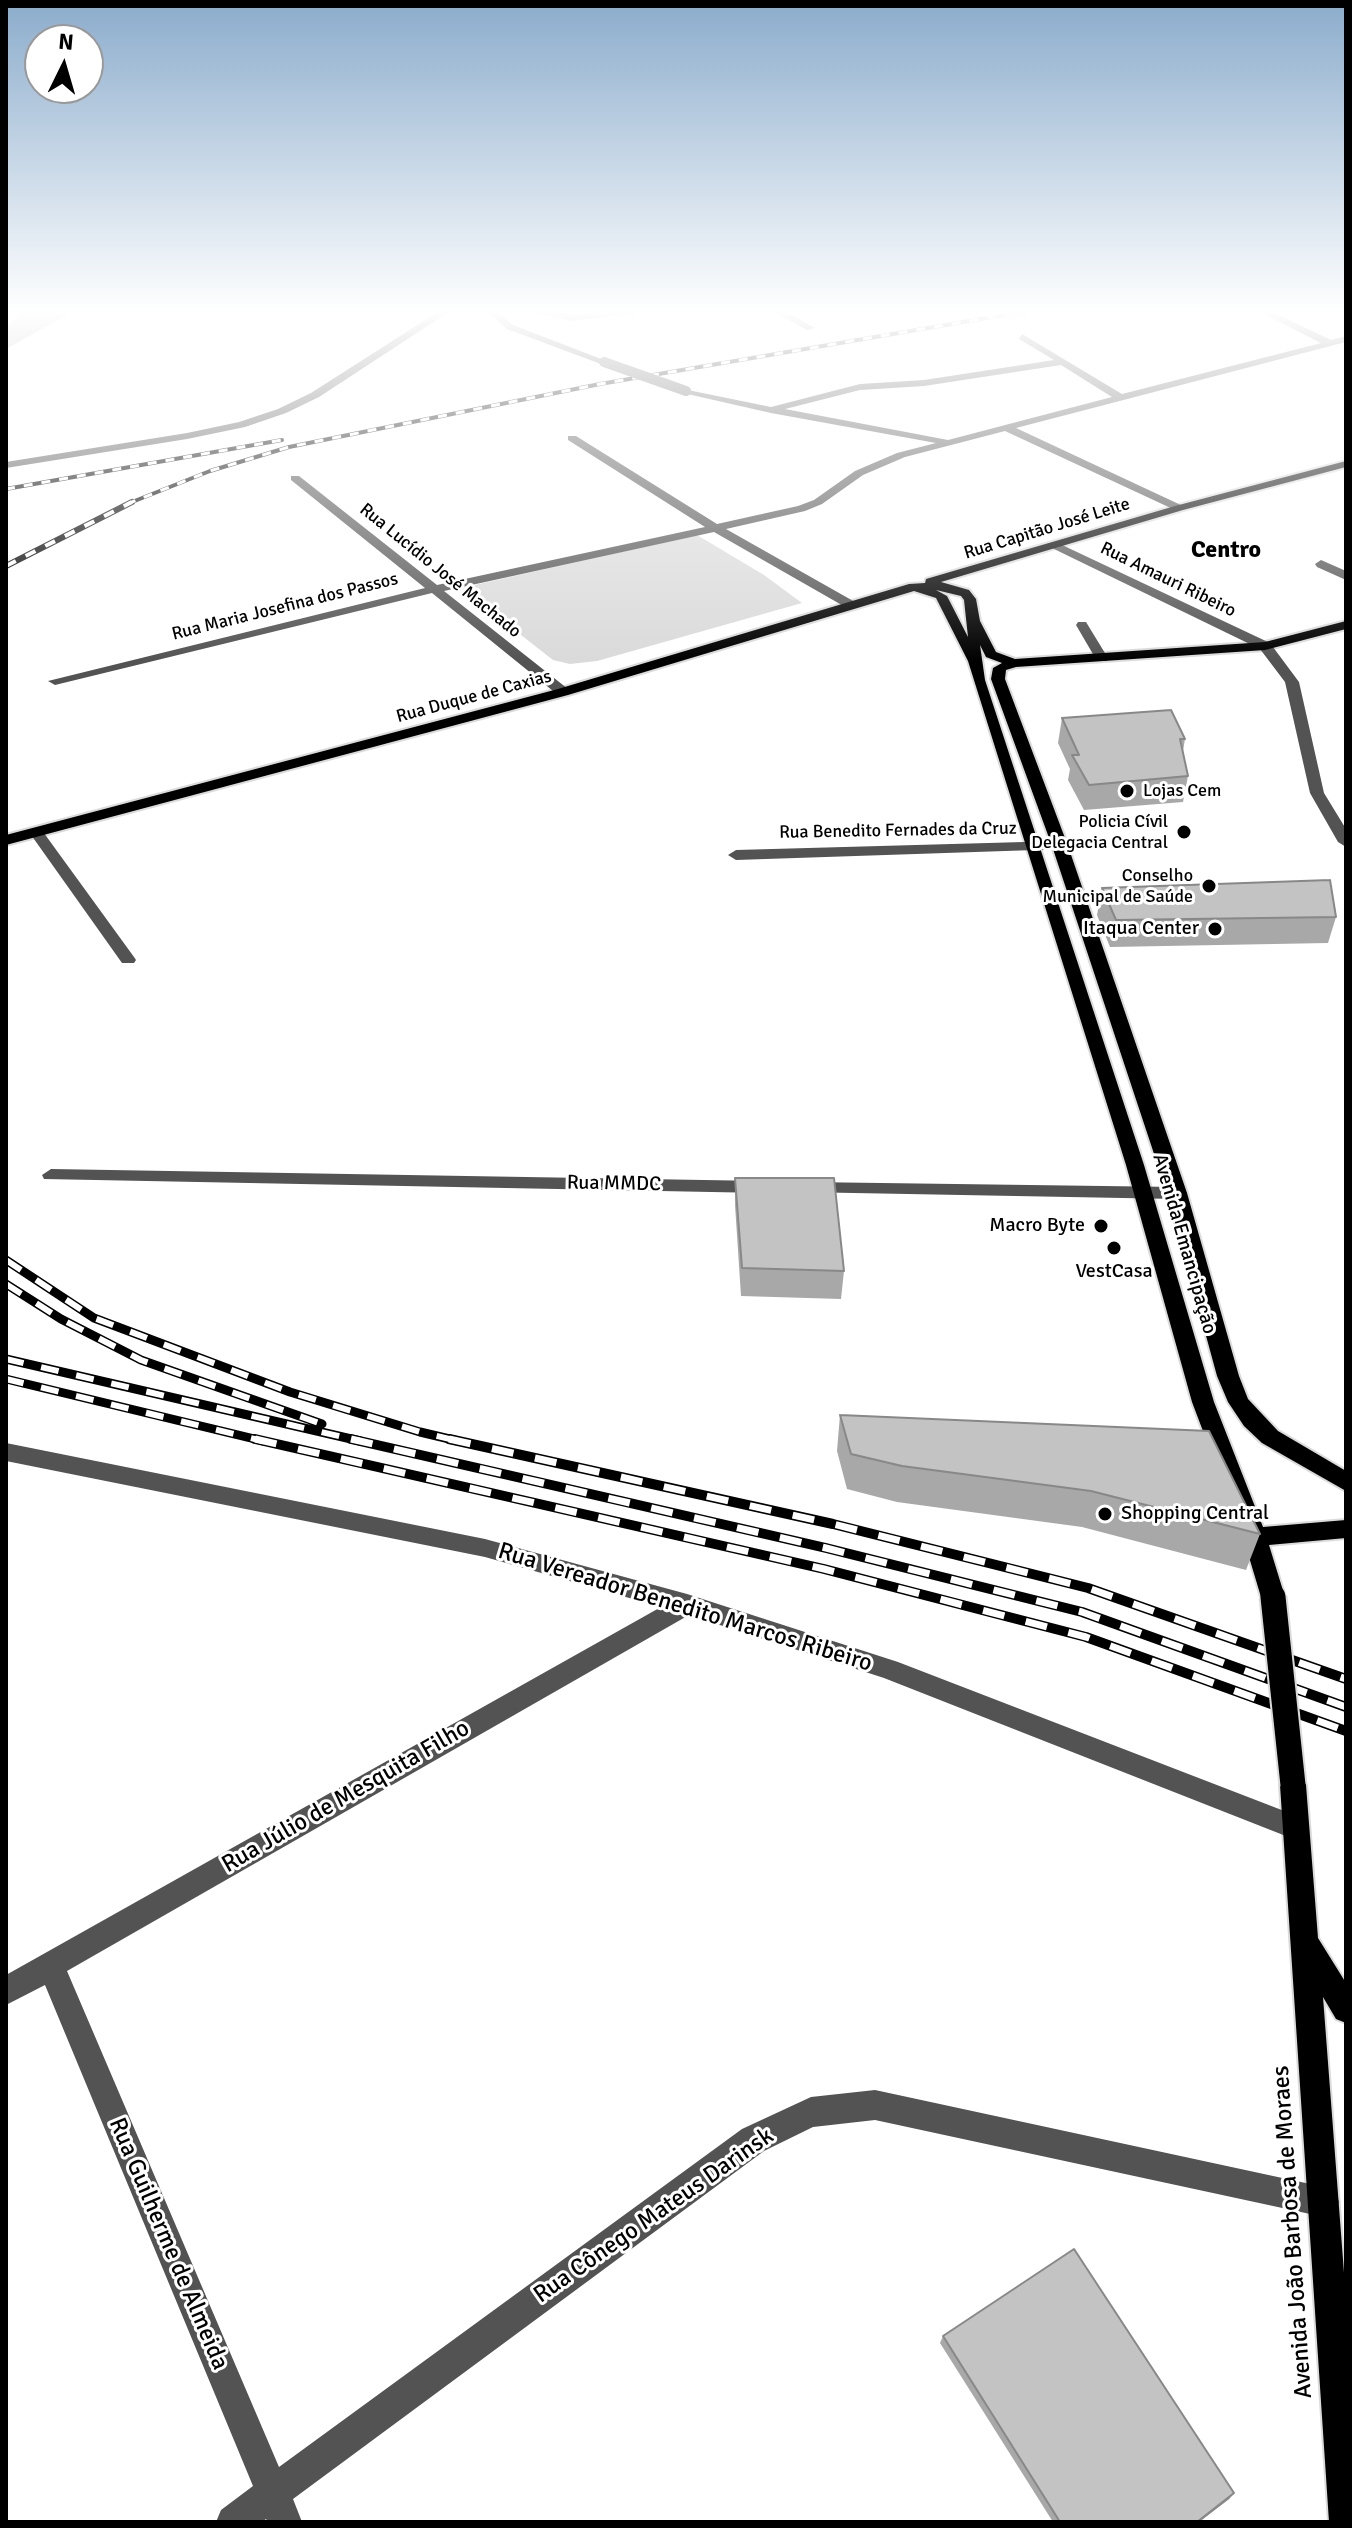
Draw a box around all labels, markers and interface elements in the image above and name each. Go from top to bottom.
north arrow [24,24,104,104]
text: N [57,27,75,56]
street label: Rua Capitão José Leite [961,493,1133,565]
street label: Rua Lucídio José Machado [355,499,525,643]
district label: Centro [1191,537,1261,565]
street label: Rua Amauri Ribeiro [1097,538,1239,622]
street label: Rua Maria Josefina dos Passos [170,568,400,646]
street label: Rua Duque de Caxias [394,666,554,728]
place label: Lojas Cem [1143,780,1221,802]
marker: Lojas Cem [1118,782,1136,800]
place label: Policia Cívil Delegacia Central [1031,811,1168,854]
street label: Rua Benedito Fernades da Cruz [779,818,1017,844]
marker: Policia Cívil Delegacia Central [1175,823,1193,841]
place label: Conselho Municipal de Saúde [1042,865,1193,908]
marker: Conselho Municipal de Saúde [1200,877,1218,895]
place label: Itaqua Center [1083,917,1199,941]
marker: Itaqua Center [1206,920,1224,938]
street label: Avenida Emancipação [1147,1151,1221,1337]
street label: Rua MMDC [567,1171,661,1197]
place label: Macro Byte [989,1214,1085,1238]
marker: Macro Byte [1092,1217,1110,1235]
marker: VestCasa [1105,1239,1123,1257]
place label: VestCasa [1075,1260,1153,1284]
place label: Shopping Central [1121,1502,1269,1526]
marker: Shopping Central [1096,1505,1114,1523]
street label: Rua Vereador Benedito Marcos Ribeiro [494,1537,876,1679]
street label: Rua Júlio de Mesquita Filho [217,1714,475,1880]
street label: Avenida João Barbosa de Moraes [1267,2065,1319,2399]
street label: Rua Guilherme de Almeida [102,2114,234,2374]
street label: Rua Cônego Mateus Darinsk [529,2122,779,2310]

